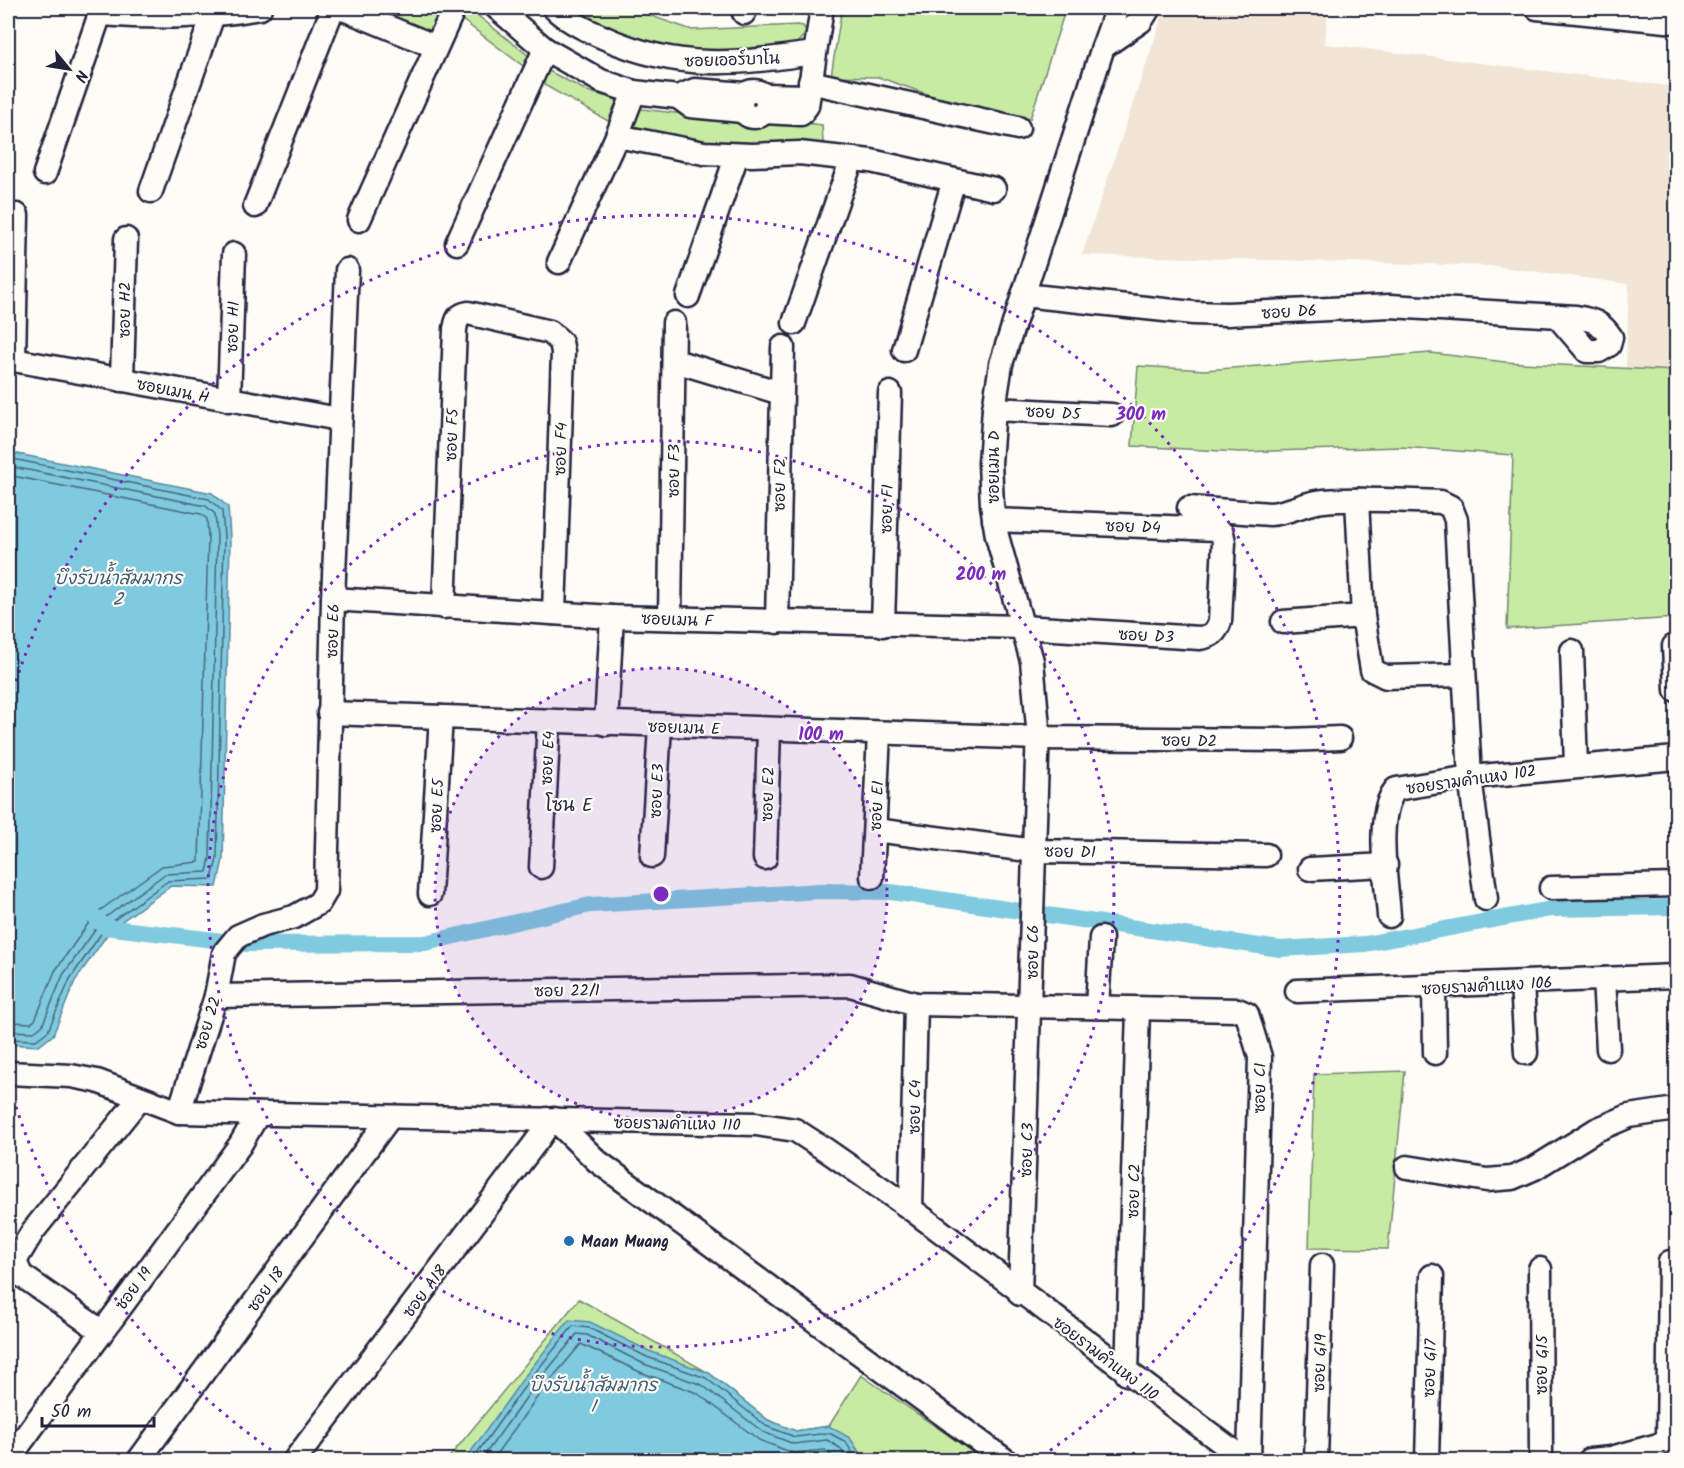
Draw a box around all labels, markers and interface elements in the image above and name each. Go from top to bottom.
north arrow [39,39,99,99]
street label: ซอยเออร์บาโน [684,46,781,75]
text: N [67,65,94,86]
street label: ซอย H2 [113,282,138,338]
street label: ซอย D6 [1261,299,1317,326]
street label: ซอย H1 [220,301,247,353]
street label: ซอยเมน H [134,372,211,411]
street label: ซอย D5 [1025,400,1083,427]
text: 300 m [1115,401,1166,430]
street label: ซอย F5 [439,407,466,462]
street label: ซอย F4 [548,422,575,476]
street label: ซอยเมน D [982,430,1007,504]
street label: ซอย F3 [662,444,687,498]
street label: ซอย F2 [768,458,793,512]
street label: ซอย F1 [874,484,901,534]
street label: ซอย D4 [1105,514,1161,541]
water label: บึงรับน้ำสัมมากร 2 [54,561,184,615]
text: 200 m [956,561,1007,590]
street label: ซอย E6 [320,603,347,659]
street label: ซอยเมน F [641,607,715,634]
street label: ซอย D3 [1117,623,1174,650]
street label: ซอยเมน E [647,715,721,742]
text: 100 m [798,721,844,750]
street label: ซอย D2 [1161,729,1217,754]
street label: ซอย E4 [535,730,562,786]
street label: ซอยรามคําแหง 102 [1404,759,1538,802]
street label: ซอย E3 [644,763,671,819]
street label: ซอย E2 [755,766,782,822]
street label: ซอย E5 [424,777,451,834]
street label: ซอย E1 [864,780,891,832]
district label: โซน E [545,792,593,821]
street label: ซอย D1 [1044,840,1096,865]
centre of rings [651,884,671,904]
street label: ซอย C6 [1021,924,1046,980]
street label: ซอยรามคําแหง 106 [1421,971,1553,1002]
street label: ซอย 22/1 [534,978,600,1005]
street label: ซอย 22 [188,994,228,1053]
street label: ซอย C1 [1248,1062,1273,1114]
street label: ซอย C4 [903,1079,928,1135]
street label: ซอยรามคำแหง 110 [613,1111,741,1138]
street label: ซอย C3 [1014,1122,1041,1178]
street label: ซอย C2 [1121,1163,1148,1219]
place label: Maan Muang [581,1230,669,1255]
marker: Maan Muang [562,1234,576,1248]
street label: ซอย A18 [397,1260,454,1324]
street label: ซอย 19 [109,1262,159,1316]
street label: ซอย 18 [241,1262,291,1318]
street label: ซอยรามคำแหง 110 [1047,1311,1163,1407]
street label: ซอย G19 [1307,1333,1334,1393]
street label: ซอย G15 [1530,1334,1555,1395]
street label: ซอย G17 [1417,1338,1444,1398]
water label: บึงรับน้ำสัมมากร 1 [529,1368,659,1422]
scale bar [42,1390,154,1428]
text: 50 m [51,1398,91,1427]

